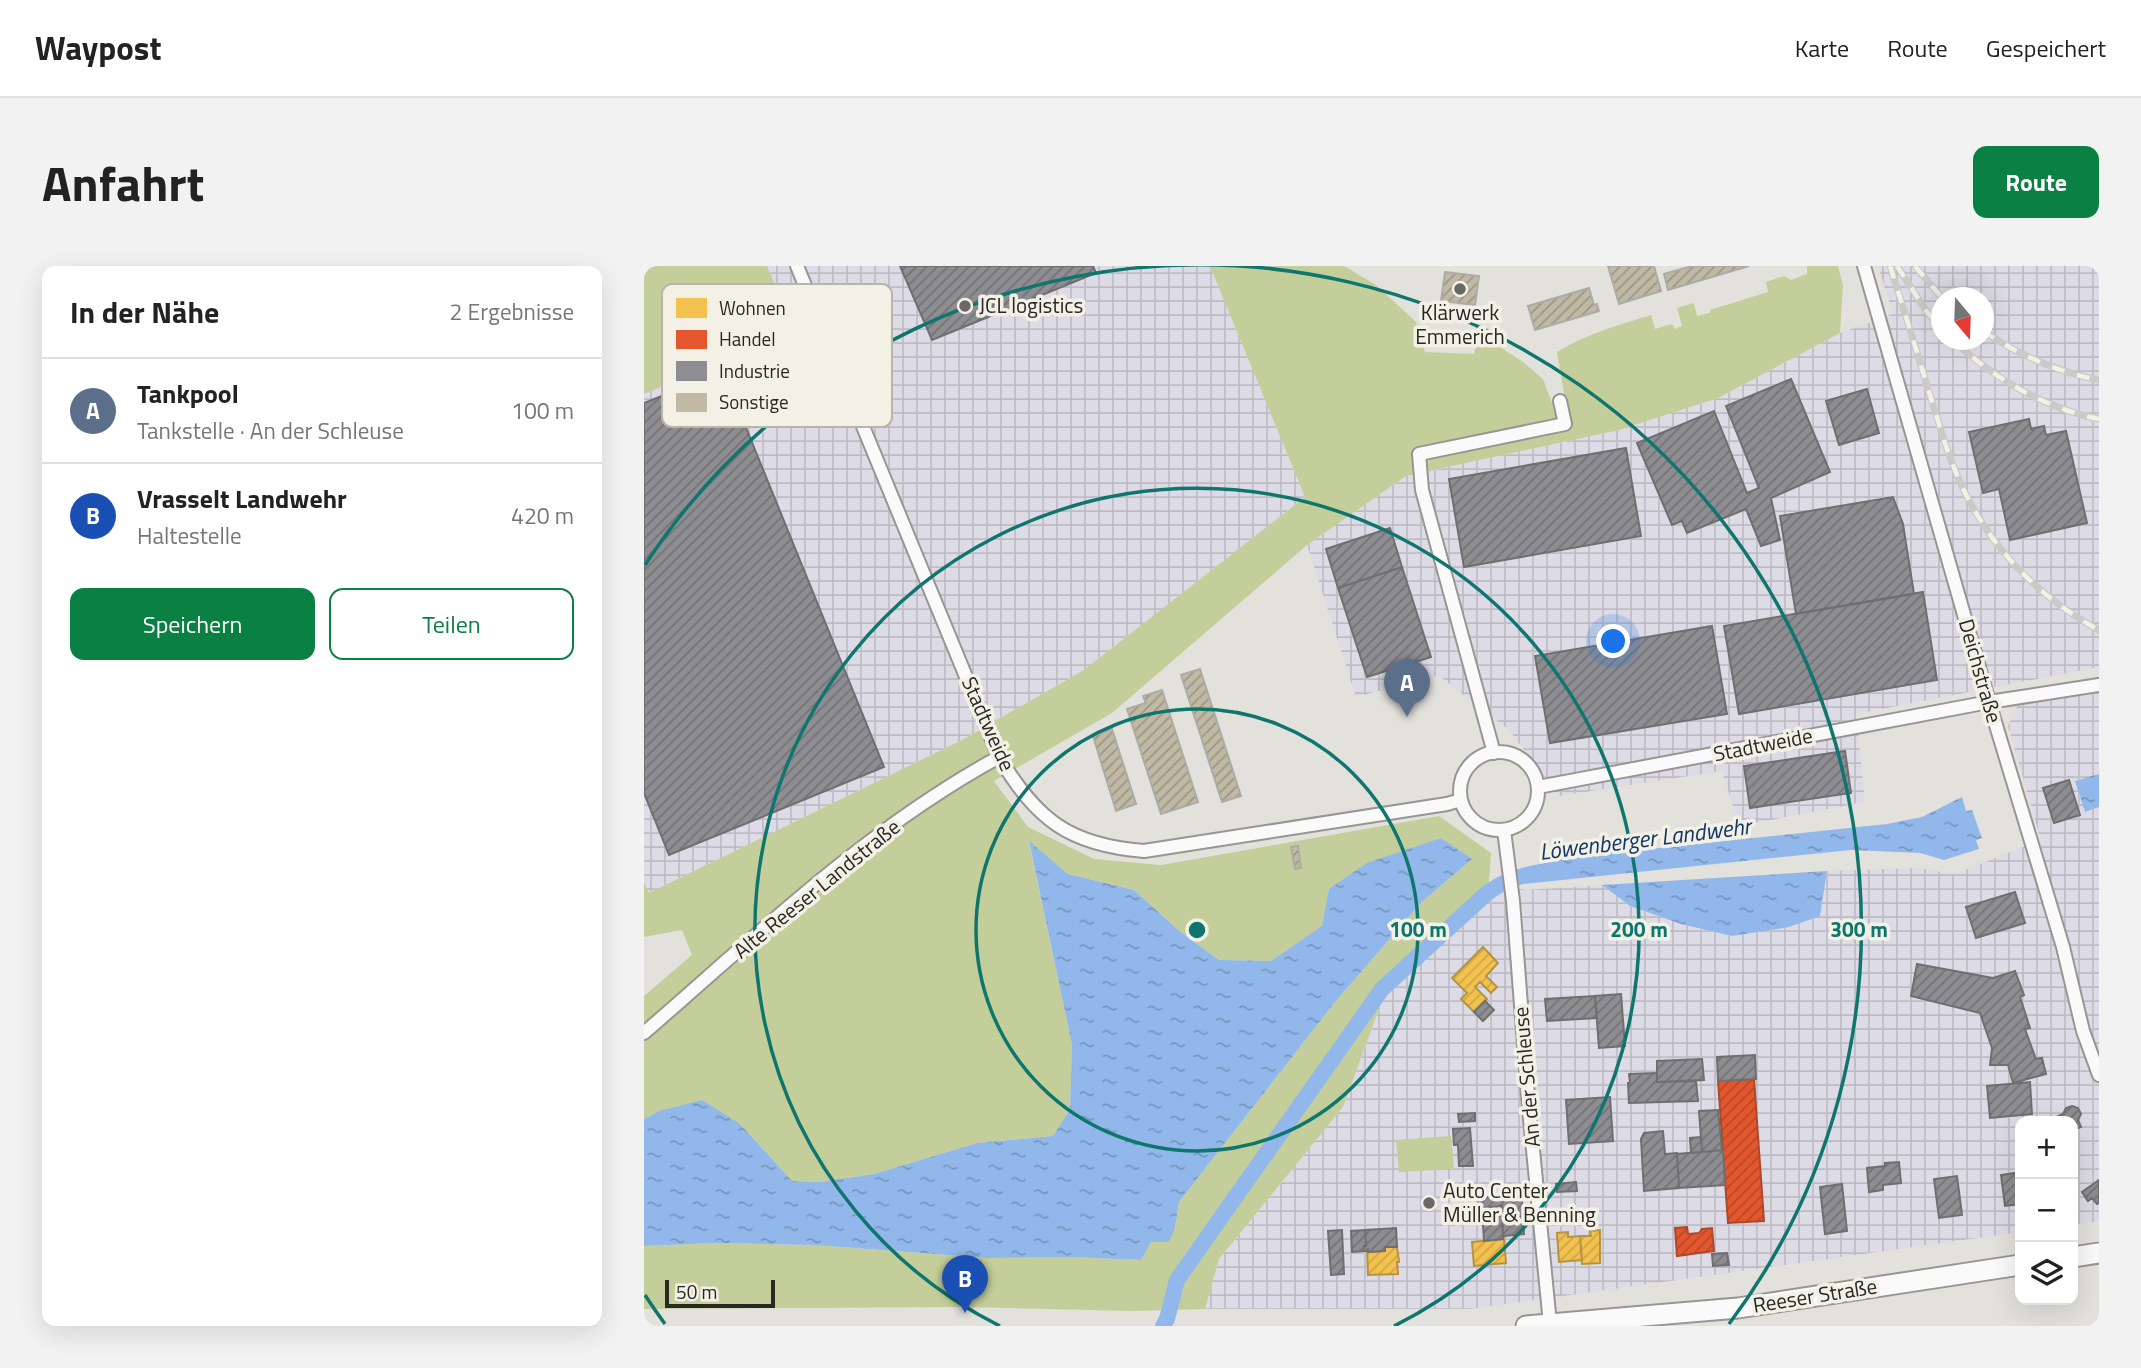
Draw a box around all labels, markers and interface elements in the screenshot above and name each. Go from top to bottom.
text: Waypost [35,23,161,73]
text: Karte [1795,30,1849,66]
text: Route [1887,30,1948,66]
text: Gespeichert [1986,30,2106,66]
text: Anfahrt [42,145,204,220]
button: Route [1973,146,2099,218]
marker: Klärwerk Emmerich [1452,281,1468,297]
legend [662,284,892,427]
north arrow [1931,287,1994,350]
text: In der Nähe [70,289,219,335]
place label: JCL logistics [979,289,1083,321]
text: Wohnen [719,293,786,322]
text: 2 Ergebnisse [450,294,574,329]
place label: Klärwerk Emmerich [1415,296,1505,352]
marker: JCL logistics [957,298,973,314]
text: Handel [719,324,776,353]
text: Industrie [719,356,790,385]
text: Tankpool [137,374,239,413]
text: Sonstige [719,387,789,416]
text: A [86,393,100,428]
text: 100 m [511,393,574,428]
text: Tankstelle · An der Schleuse [137,413,404,448]
text: Vrasselt Landwehr [137,479,347,518]
text: B [86,498,100,533]
text: 420 m [511,498,574,533]
text: Haltestelle [137,518,242,553]
button: Speichern [70,588,315,660]
button: Teilen [329,588,574,660]
street label: Deichstraße [1951,615,2011,726]
your location [1596,624,1630,658]
pin: A [1384,659,1430,717]
street label: Stadtweide [954,671,1024,776]
street label: Stadtweide [1710,719,1815,769]
water label: Löwenberger Landwehr [1537,808,1755,869]
street label: Alte Reeser Landstraße [726,811,907,966]
text: 100 m [1389,913,1447,945]
text: 200 m [1610,913,1668,945]
text: 300 m [1830,913,1888,945]
centre of rings [1185,918,1209,942]
street label: An der Schleuse [1504,1006,1548,1149]
map controls [2015,1116,2078,1305]
button: + [2015,1116,2078,1179]
place label: Auto Center Müller & Benning [1443,1174,1596,1230]
button: − [2015,1179,2078,1242]
marker: Auto Center Müller & Benning [1421,1195,1437,1211]
button: layers [2015,1242,2078,1305]
pin: B [942,1255,988,1313]
street label: Reeser Straße [1750,1269,1879,1321]
scale bar [665,1277,775,1309]
text: 50 m [676,1277,717,1306]

